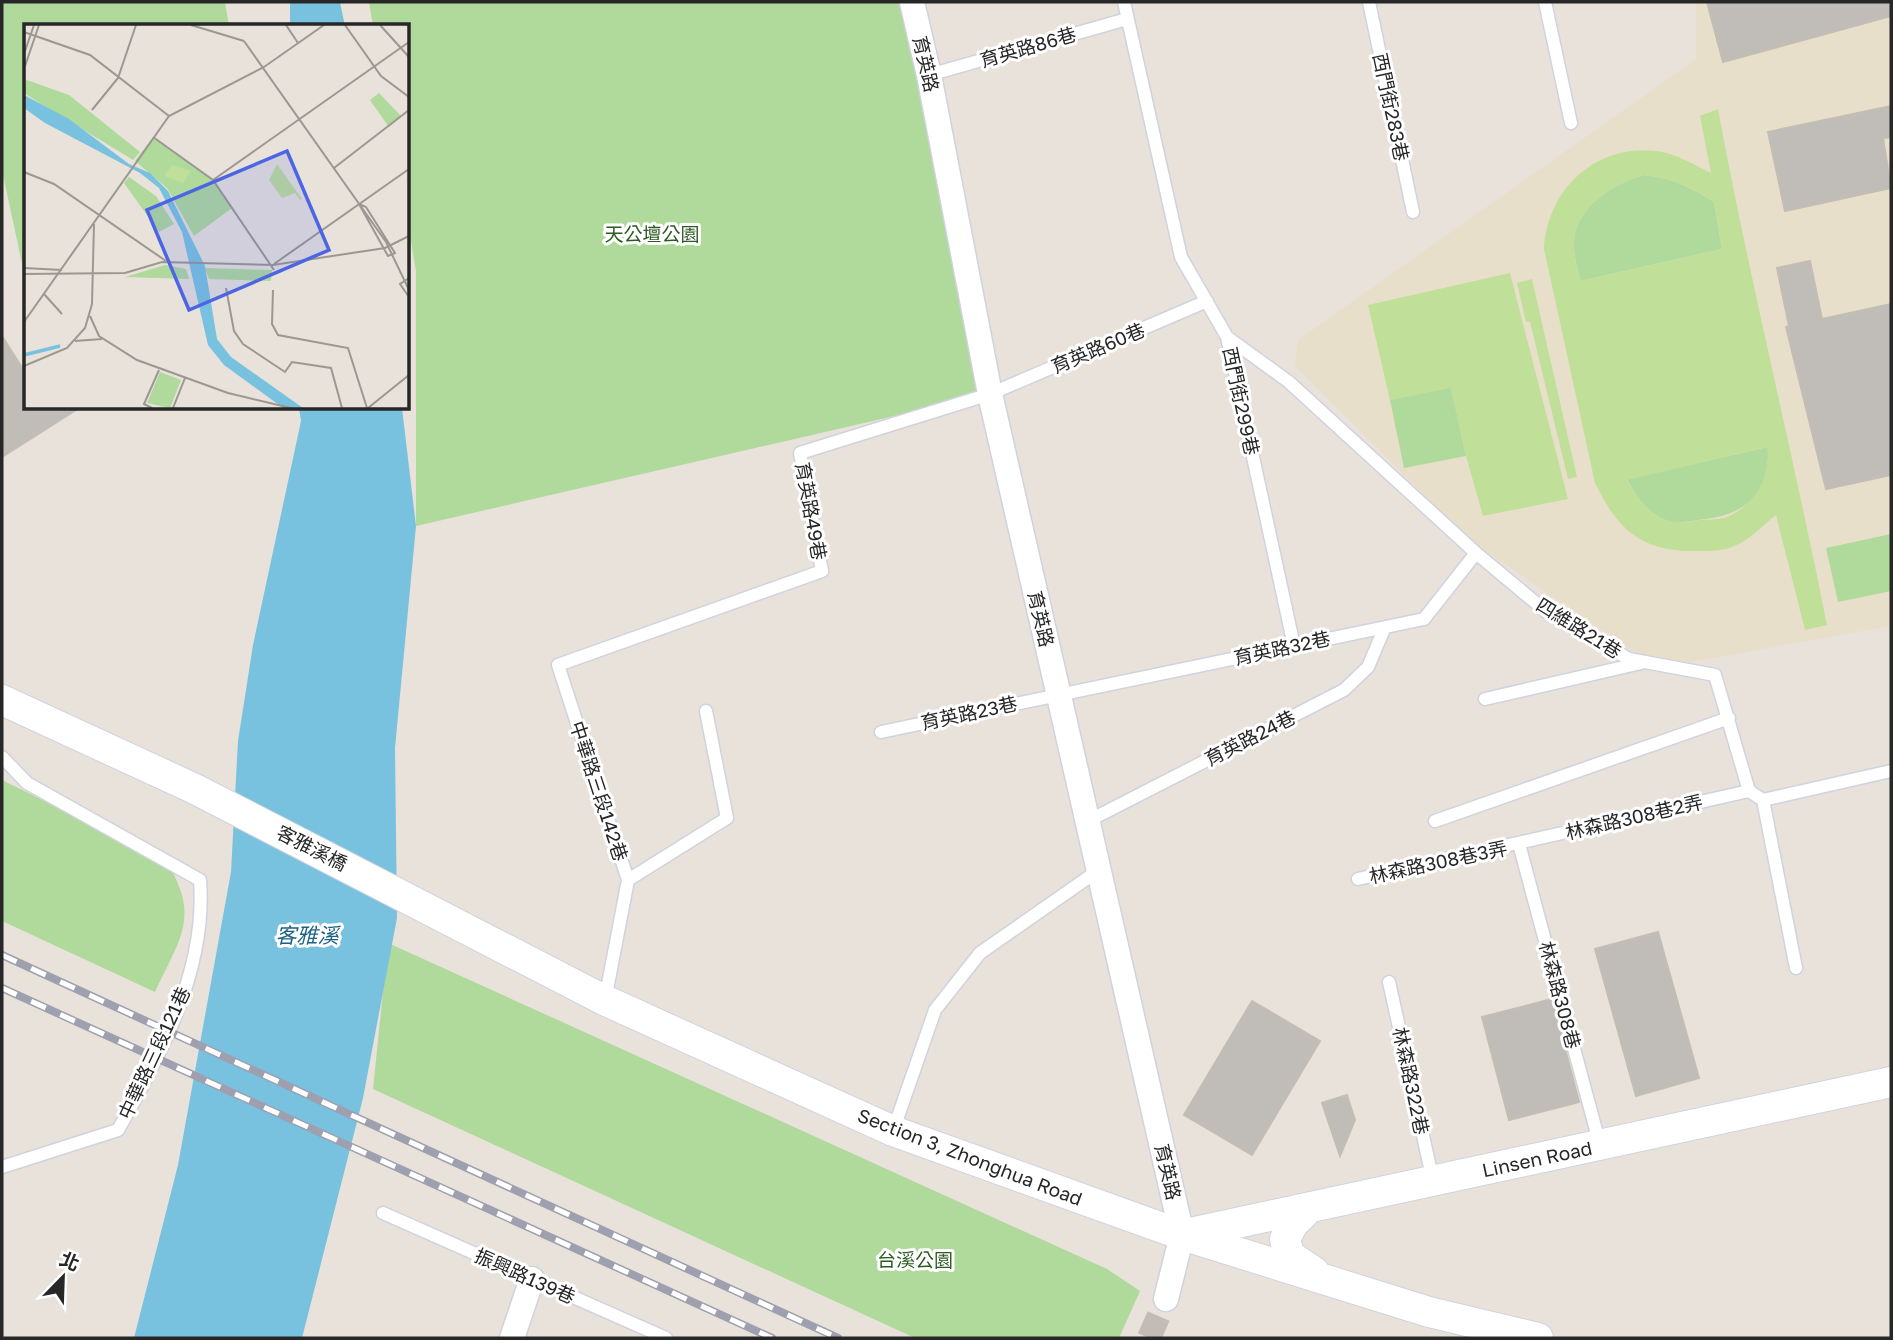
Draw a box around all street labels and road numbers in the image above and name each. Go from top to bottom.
street label: 育英路86巷 [977,22,1079,71]
street label: 育英路 [909,34,944,94]
street label: 西門街283巷 [1369,51,1414,163]
street label: 育英路60巷 [1048,318,1148,378]
street label: 西門街299巷 [1219,345,1264,457]
street label: 育英路49巷 [792,460,831,562]
street label: 育英路 [1024,589,1059,649]
street label: 四維路21巷 [1532,592,1626,663]
street label: 育英路32巷 [1232,626,1332,669]
street label: 育英路23巷 [919,691,1019,734]
street label: 育英路24巷 [1201,705,1299,770]
street label: 中華路三段142巷 [566,718,633,864]
street label: 林森路308巷2弄 [1563,790,1705,844]
street label: 客雅溪橋 [273,820,351,875]
street label: 林森路308巷3弄 [1367,836,1509,887]
street label: 林森路308巷 [1535,939,1586,1051]
street label: 中華路三段121巷 [113,983,194,1123]
street label: 林森路322巷 [1389,1025,1434,1137]
street label: Section 3, Zhonghua Road [855,1103,1086,1210]
street label: Linsen Road [1480,1136,1594,1181]
street label: 育英路 [1151,1142,1186,1202]
street label: 振興路139巷 [471,1243,579,1308]

